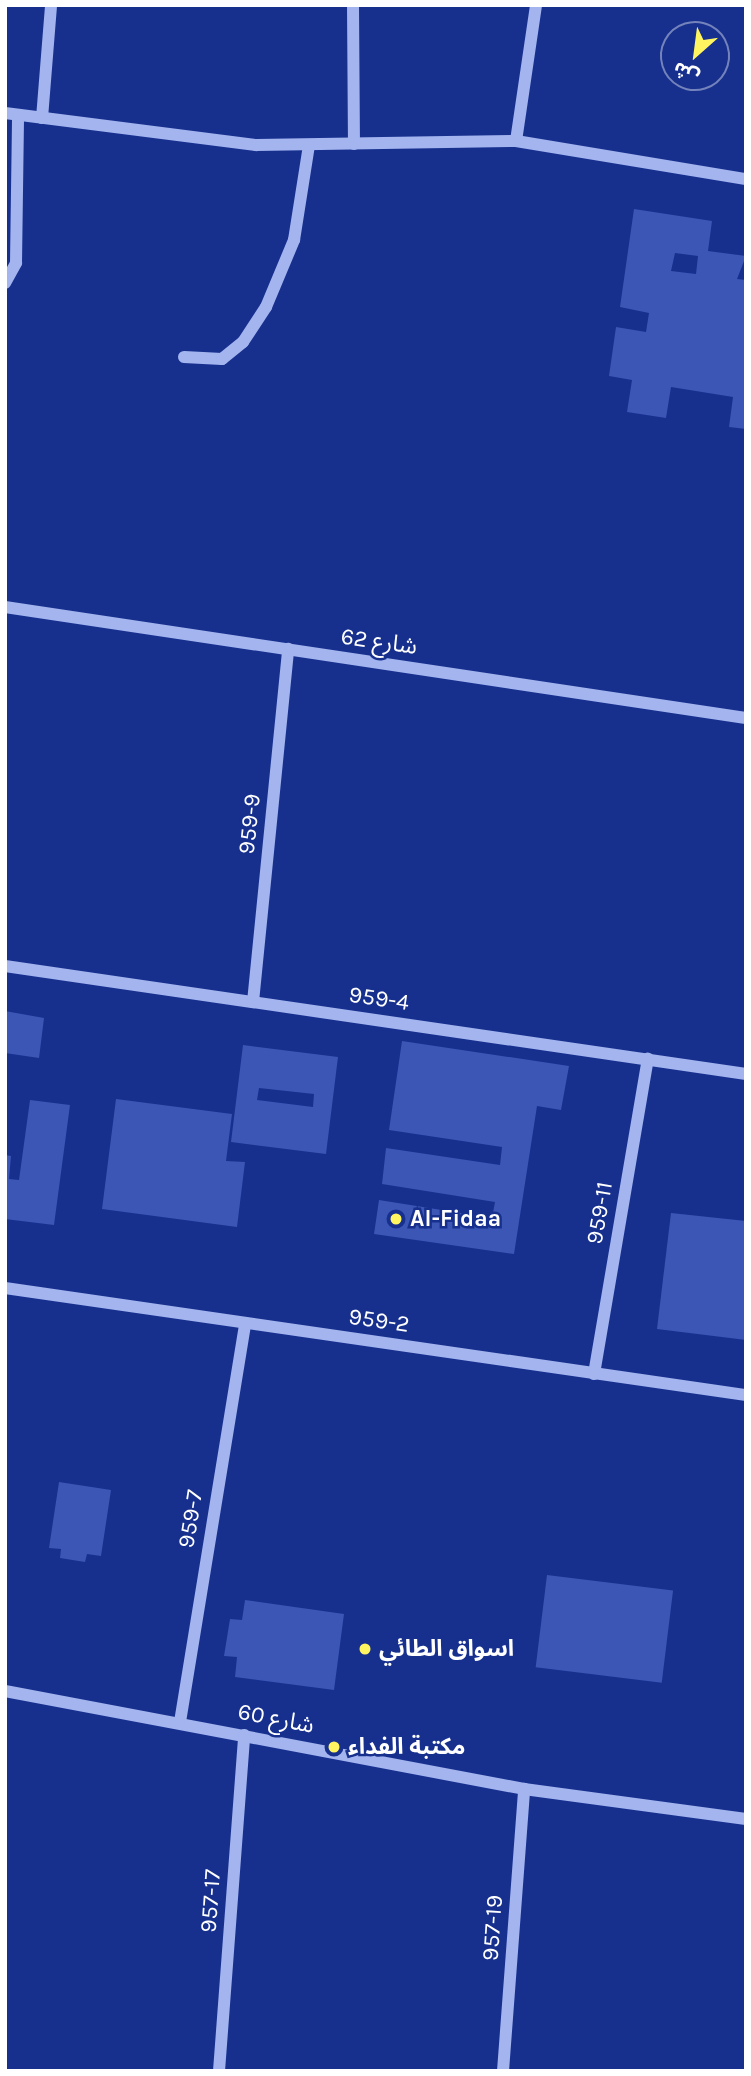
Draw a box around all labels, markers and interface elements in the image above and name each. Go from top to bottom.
north arrow [660,21,730,91]
text: ش [669,57,703,89]
street label: شارع 62 [339,623,419,661]
street label: 959-9 [233,792,267,856]
street label: 959-4 [347,981,411,1017]
street label: 959-11 [581,1180,619,1246]
place label: Al-Fidaa [410,1205,501,1233]
marker: Al-Fidaa [388,1211,404,1227]
street label: 959-2 [347,1303,411,1339]
street label: 959-7 [173,1488,209,1550]
place label: اسواق الطائي [379,1635,514,1663]
marker: اسواق الطائي [357,1641,373,1657]
street label: شارع 60 [236,1698,316,1740]
place label: مكتبة الفداء [348,1733,465,1761]
marker: مكتبة الفداء [326,1739,342,1755]
street label: 957-17 [195,1868,227,1934]
street label: 957-19 [477,1894,509,1962]

